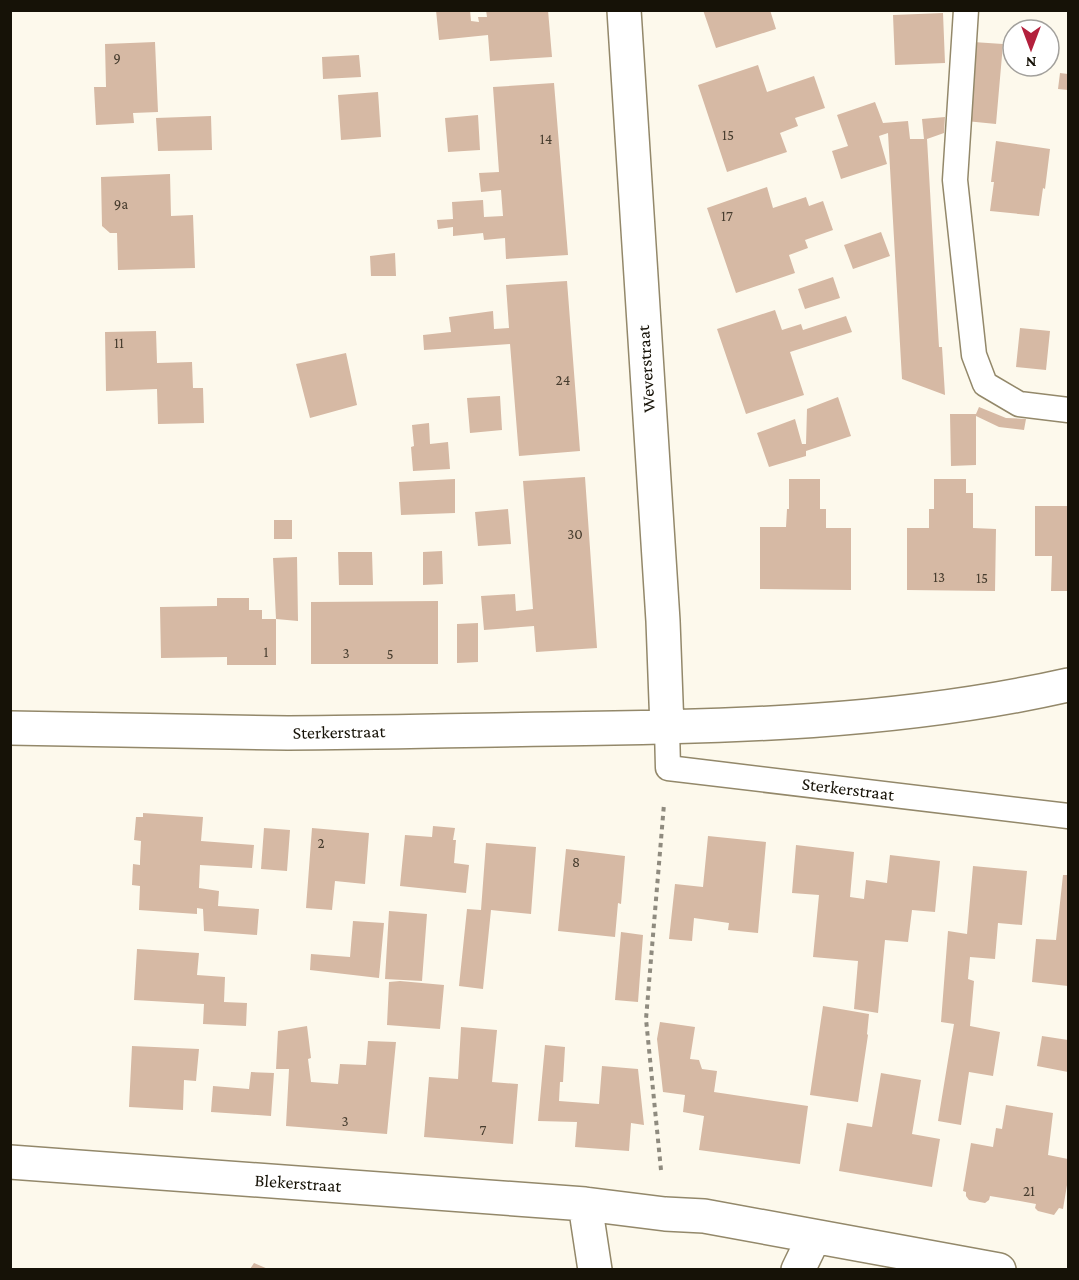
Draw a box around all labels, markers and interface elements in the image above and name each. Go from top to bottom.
north arrow [1001,18,1061,78]
house number: 9 [113,50,121,66]
text: N [1025,54,1036,71]
house number: 15 [722,127,734,143]
house number: 14 [540,131,552,147]
house number: 9a [114,196,128,212]
house number: 17 [721,208,733,224]
street label: Weverstraat [633,324,659,413]
house number: 11 [114,335,124,351]
house number: 24 [556,372,570,388]
house number: 30 [567,526,583,542]
house number: 13 [933,569,945,585]
house number: 15 [976,570,988,586]
house number: 1 [264,644,269,660]
house number: 3 [342,645,350,661]
house number: 5 [386,646,394,662]
street label: Sterkerstraat [292,721,387,743]
street label: Sterkerstraat [801,773,896,805]
house number: 2 [317,835,325,851]
house number: 8 [572,854,580,870]
house number: 3 [341,1113,349,1129]
house number: 7 [480,1122,487,1138]
street label: Blekerstraat [254,1170,343,1196]
house number: 21 [1023,1183,1035,1199]

